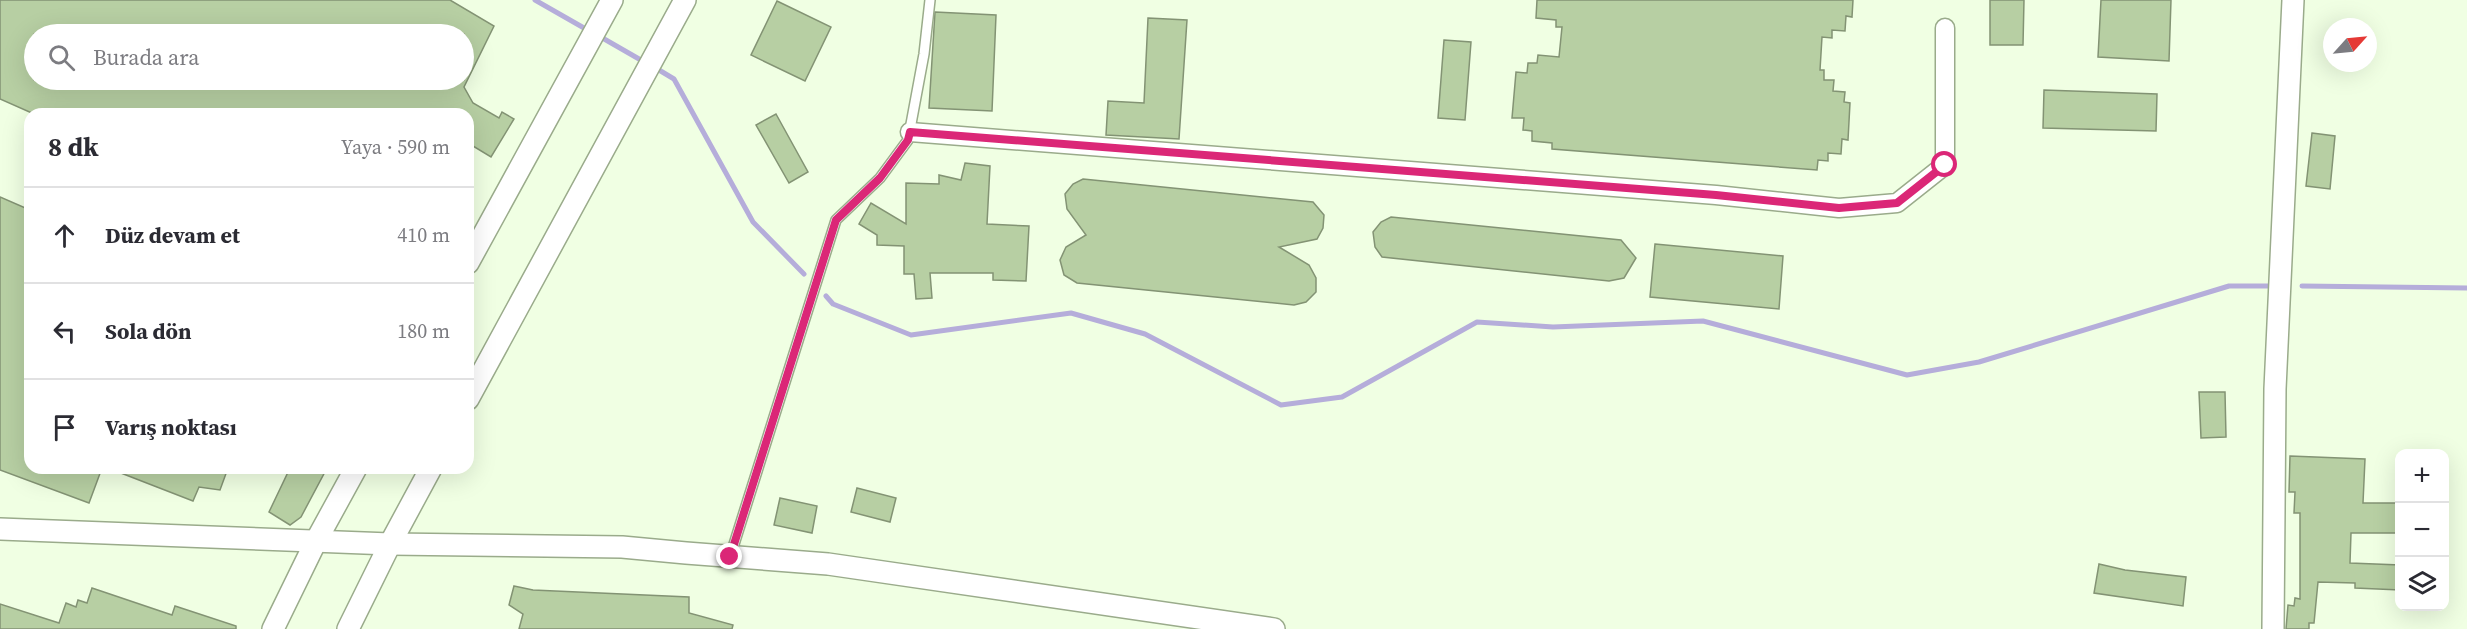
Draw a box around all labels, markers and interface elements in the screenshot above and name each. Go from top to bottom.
north arrow [2323,18,2377,72]
search box [24,24,474,90]
icon: search [45,41,78,74]
text: Burada ara [93,42,199,72]
text: 8 dk [48,129,99,165]
text: Yaya · 590 m [341,133,450,161]
route start [1931,151,1957,177]
icon: ahead [48,219,81,252]
text: Düz devam et [105,220,240,250]
text: 410 m [397,221,450,249]
icon: left [48,315,81,348]
text: Sola dön [105,316,192,346]
text: 180 m [397,317,450,345]
icon: arrive [48,411,81,444]
text: Varış noktası [105,412,237,442]
map controls [2395,449,2449,611]
button: + [2395,449,2449,503]
button: − [2395,503,2449,557]
route end [716,543,742,569]
button: layers [2395,557,2449,611]

